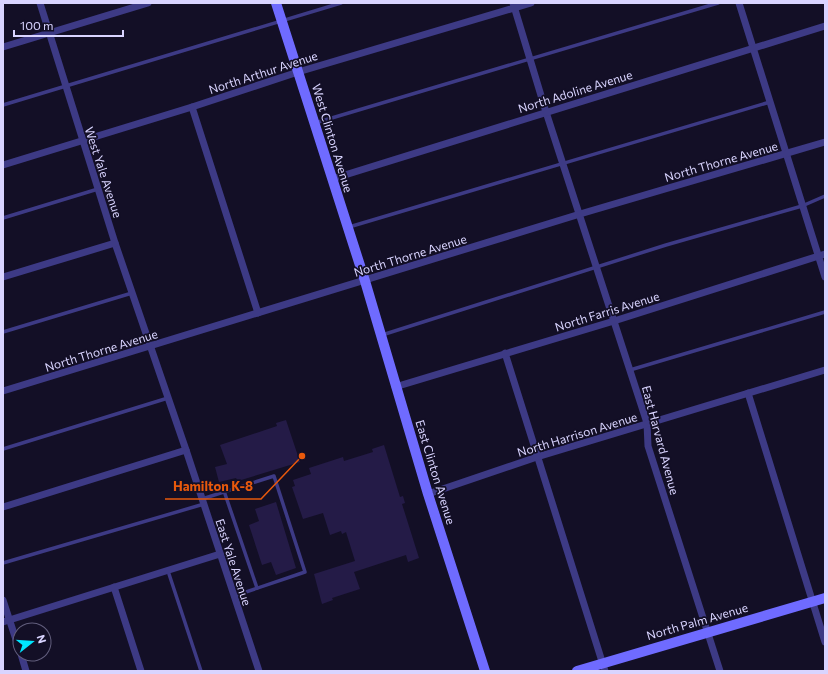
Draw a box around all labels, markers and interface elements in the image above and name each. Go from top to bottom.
scale bar [14,12,123,38]
text: 100 m [20,18,54,32]
street label: North Arthur Avenue [207,48,319,96]
street label: North Adoline Avenue [516,67,634,115]
street label: West Clinton Avenue [310,82,356,194]
street label: West Yale Avenue [83,125,125,219]
street label: North Thorne Avenue [663,138,779,184]
street label: North Thorne Avenue [352,231,468,279]
street label: North Farris Avenue [553,288,661,334]
street label: North Thorne Avenue [43,326,159,374]
street label: East Harvard Avenue [640,384,682,496]
street label: North Harrison Avenue [515,409,639,459]
street label: East Clinton Avenue [413,418,459,526]
callout: Hamilton K-8 [165,474,261,499]
text: Hamilton K-8 [173,478,253,494]
street label: East Yale Avenue [213,517,255,607]
street label: North Palm Avenue [645,600,749,642]
north arrow [12,622,52,662]
text: N [35,633,49,645]

